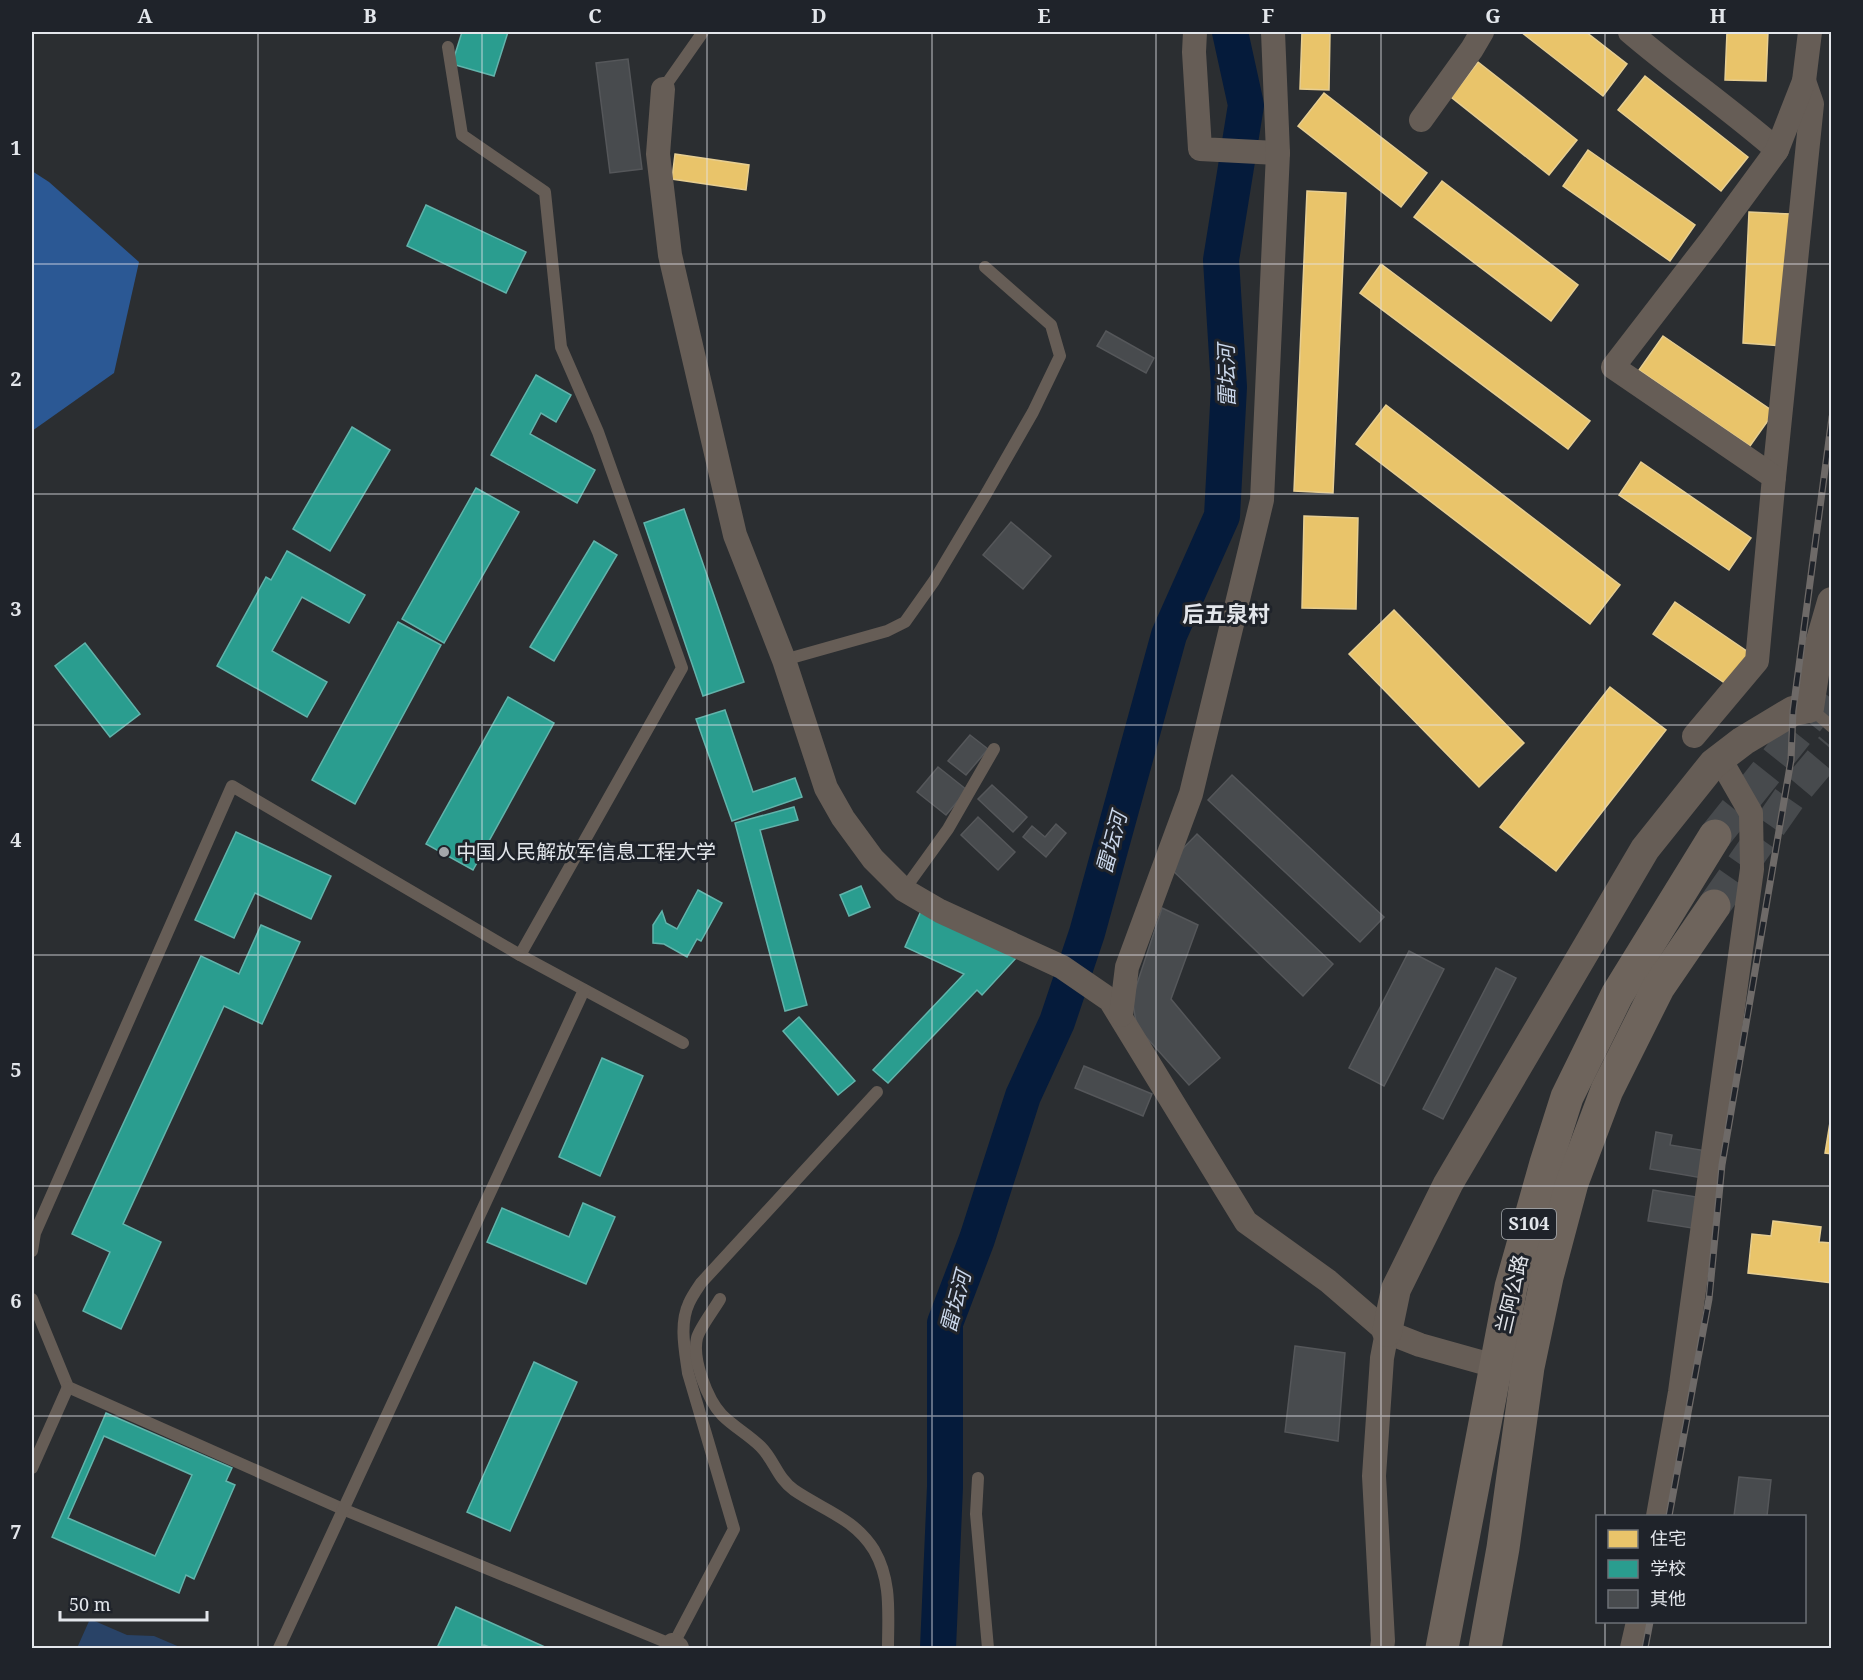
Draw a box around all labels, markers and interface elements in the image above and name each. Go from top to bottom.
text: A [137,2,153,29]
text: B [363,2,377,29]
text: C [588,2,602,29]
text: D [811,2,827,29]
text: E [1037,2,1051,29]
text: F [1262,2,1274,29]
text: G [1485,2,1501,29]
text: H [1710,2,1726,29]
text: 1 [10,134,22,161]
water label: 雷坛河 [1211,340,1241,408]
text: 2 [10,365,22,392]
text: 3 [10,595,22,622]
district label: 后五泉村 [1182,598,1270,628]
water label: 雷坛河 [1089,805,1134,877]
text: 4 [10,826,22,853]
place label: 中国人民解放军信息工程大学 [456,838,716,865]
marker: 中国人民解放军信息工程大学 [437,845,451,859]
text: 5 [10,1056,22,1083]
road number: S104 [1502,1209,1556,1239]
street label: 兰阿公路 [1489,1252,1534,1336]
water label: 雷坛河 [933,1264,978,1336]
text: 6 [10,1287,22,1314]
legend [1596,1515,1806,1623]
text: 7 [10,1518,22,1545]
text: 住宅 [1650,1526,1686,1550]
text: 学校 [1650,1556,1686,1580]
scale bar [60,1584,207,1622]
text: 其他 [1650,1586,1686,1610]
text: 50 m [69,1592,111,1616]

